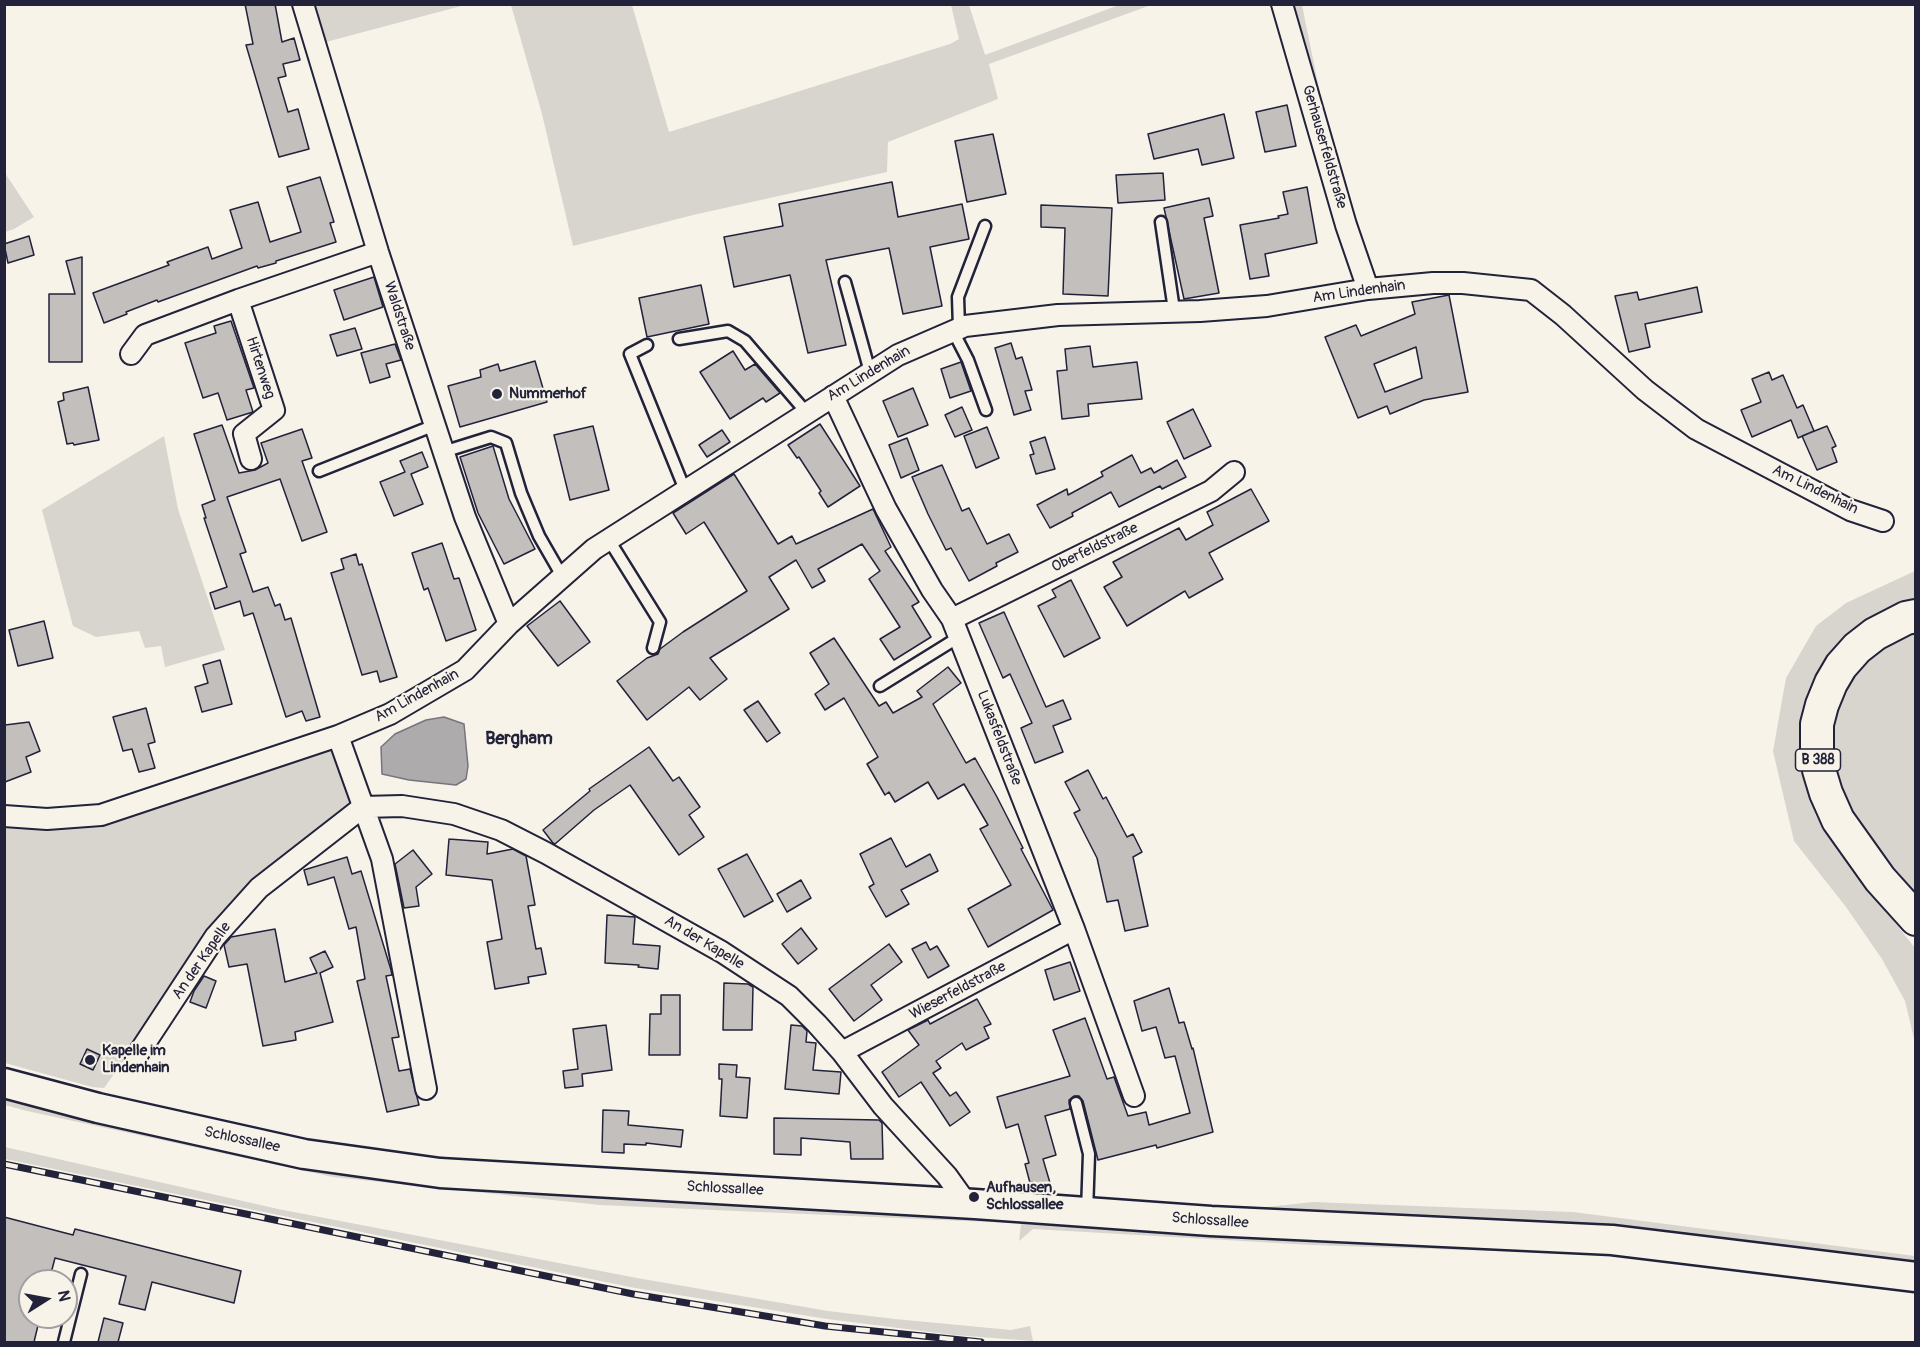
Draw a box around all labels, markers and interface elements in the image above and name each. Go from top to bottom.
street label: Gerhauserfeldstraße [1298,83,1350,211]
street label: Am Lindenhain [1311,277,1407,307]
street label: Waldstraße [379,279,419,353]
street label: Hirtenweg [242,335,278,401]
street label: Am Lindenhain [824,342,914,406]
place label: Nummerhof [509,385,587,403]
marker: Nummerhof [490,387,504,401]
street label: Am Lindenhain [1769,461,1861,519]
street label: Oberfeldstraße [1049,519,1141,577]
street label: Am Lindenhain [372,665,462,727]
street label: Lukasfeldstraße [973,688,1025,788]
district label: Bergham [485,728,553,750]
road number: B 388 [1796,749,1840,771]
street label: An der Kapelle [661,912,747,974]
street label: An der Kapelle [169,919,235,1003]
street label: Wieserfeldstraße [907,958,1009,1024]
place label: Kapelle im Lindenhain [102,1042,170,1077]
marker: Kapelle im Lindenhain [83,1053,97,1067]
street label: Schlossallee [202,1123,282,1157]
street label: Schlossallee [686,1178,764,1200]
place label: Aufhausen, Schlossallee [986,1179,1063,1214]
marker: Aufhausen, Schlossallee [967,1190,981,1204]
street label: Schlossallee [1171,1209,1249,1233]
north arrow [18,1269,78,1329]
text: N [53,1289,75,1303]

